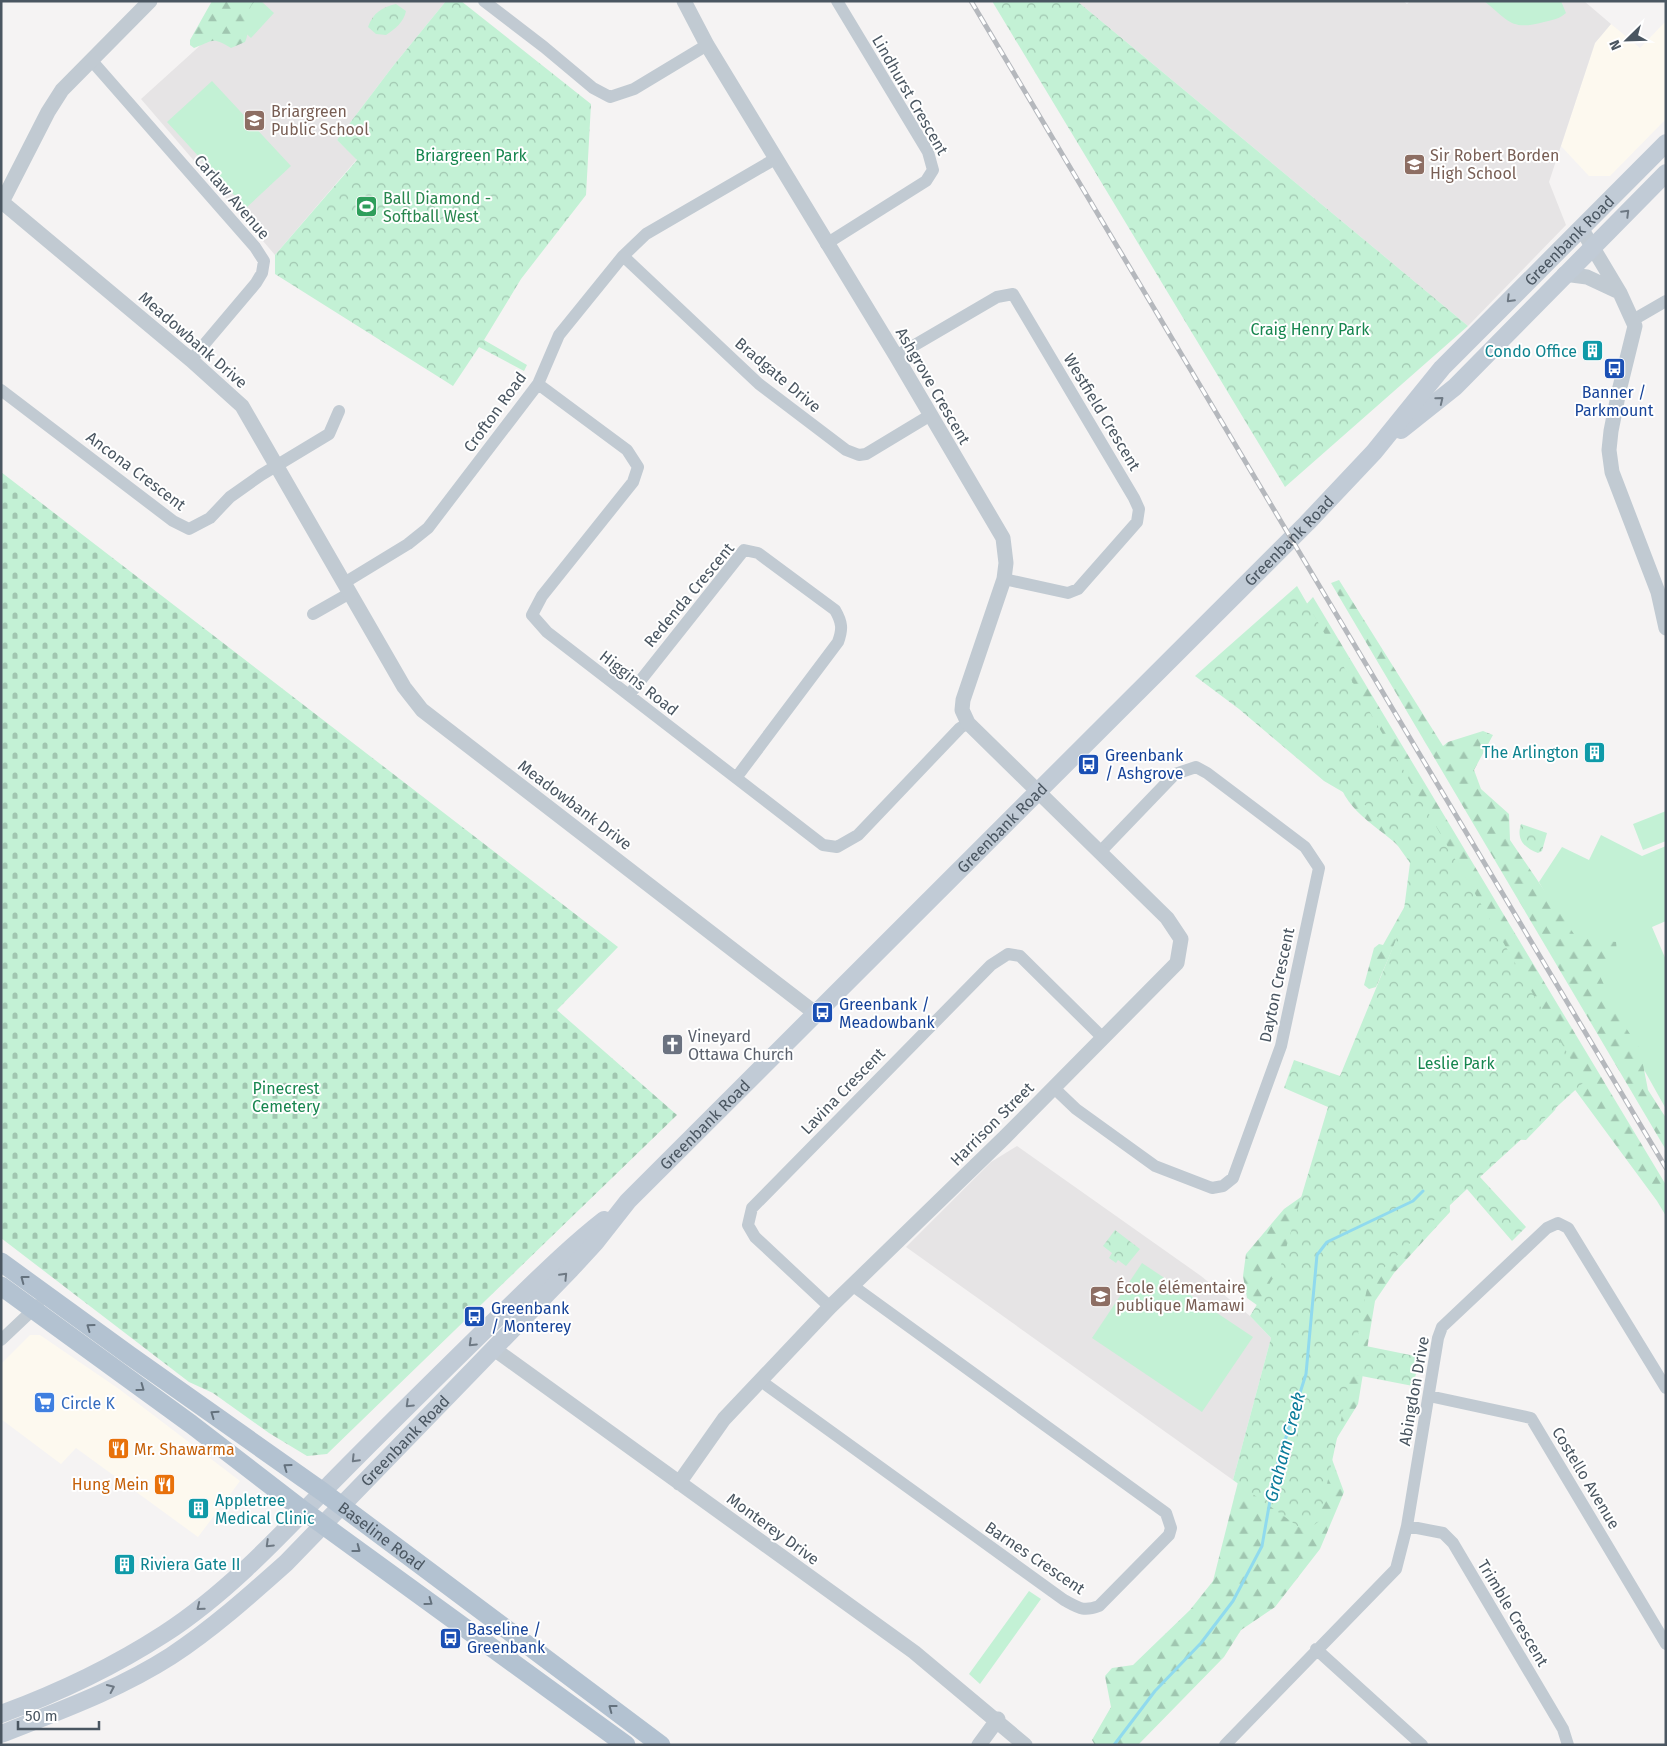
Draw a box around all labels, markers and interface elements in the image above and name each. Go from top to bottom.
north arrow [1602,15,1652,65]
street label: Lindhurst Crescent [868,32,952,159]
text: N [1606,37,1625,52]
place label: Briargreen Public School [271,102,369,139]
school or university icon: Briargreen Public School [243,108,267,132]
park label: Briargreen Park [415,146,528,165]
place label: Sir Robert Borden High School [1430,146,1559,183]
street label: Carlaw Avenue [190,151,274,243]
school or university icon: Sir Robert Borden High School [1402,152,1426,176]
place label: Ball Diamond - Softball West [383,189,491,226]
street label: Greenbank Road [1520,191,1618,289]
sports icon: Ball Diamond - Softball West [355,195,379,219]
one-way arrow [1620,210,1629,219]
street label: Meadowbank Drive [135,288,251,392]
one-way arrow [1507,294,1516,303]
park label: Craig Henry Park [1251,320,1370,339]
street label: Ashgrove Crescent [892,324,974,448]
street label: Bradgate Drive [731,334,825,416]
building icon: Condo Office [1581,339,1605,363]
place label: Condo Office [1485,342,1577,361]
street label: Westfield Crescent [1060,350,1145,474]
bus stop icon: Banner / Parkmount [1602,356,1626,380]
street label: Crofton Road [460,368,530,456]
place label: Banner / Parkmount [1574,383,1654,420]
one-way arrow [1434,397,1443,405]
street label: Ancona Crescent [83,427,190,515]
street label: Greenbank Road [1240,491,1338,590]
street label: Redenda Crescent [640,539,738,651]
street label: Higgins Road [596,646,682,720]
building icon: The Arlington [1583,740,1607,764]
place label: The Arlington [1482,743,1579,762]
place label: Greenbank / Ashgrove [1105,746,1184,783]
bus stop icon: Greenbank / Ashgrove [1077,752,1101,776]
street label: Meadowbank Drive [514,756,636,854]
street label: Greenbank Road [953,779,1051,877]
street label: Dayton Crescent [1256,926,1298,1044]
place label: Greenbank / Meadowbank [839,995,936,1032]
bus stop icon: Greenbank / Meadowbank [811,1001,835,1025]
place label: Vineyard Ottawa Church [688,1027,794,1064]
church icon: Vineyard Ottawa Church [660,1033,684,1057]
street label: Lavina Crescent [797,1044,889,1138]
park label: Leslie Park [1417,1054,1496,1073]
street label: Greenbank Road [656,1075,754,1173]
street label: Harrison Street [946,1078,1038,1170]
park label: Pinecrest Cemetery [252,1079,320,1116]
one-way arrow [558,1272,567,1281]
one-way arrow [20,1276,30,1285]
place label: École élémentaire publique Mamawi [1116,1277,1246,1315]
school or university icon: École élémentaire publique Mamawi [1088,1284,1112,1308]
place label: Greenbank / Monterey [491,1299,571,1336]
bus stop icon: Greenbank / Monterey [463,1305,487,1329]
one-way arrow [86,1324,96,1333]
street label: Abingdon Drive [1395,1335,1433,1447]
one-way arrow [469,1337,478,1346]
one-way arrow [135,1382,145,1391]
water label: Graham Creek [1260,1389,1310,1504]
supermarket icon: Circle K [33,1391,57,1415]
street label: Greenbank Road [356,1391,453,1490]
place label: Circle K [61,1394,115,1413]
one-way arrow [406,1398,415,1407]
one-way arrow [210,1411,219,1420]
street label: Costello Avenue [1548,1424,1624,1532]
restaurant icon: Mr. Shawarma [106,1437,130,1461]
place label: Mr. Shawarma [134,1440,235,1459]
one-way arrow [352,1453,361,1462]
one-way arrow [284,1464,293,1472]
restaurant icon: Hung Mein [153,1472,177,1496]
place label: Hung Mein [72,1475,149,1494]
street label: Monterey Drive [723,1489,823,1569]
place label: Appletree Medical Clinic [215,1491,315,1528]
building icon: Appletree Medical Clinic [187,1497,211,1521]
street label: Baseline Road [335,1497,429,1574]
street label: Barnes Crescent [982,1518,1089,1598]
one-way arrow [266,1538,275,1547]
one-way arrow [351,1543,361,1552]
building icon: Riviera Gate II [112,1552,136,1576]
place label: Riviera Gate II [140,1555,241,1574]
street label: Trimble Crescent [1474,1556,1552,1670]
one-way arrow [423,1596,433,1605]
one-way arrow [197,1601,206,1609]
place label: Baseline / Greenbank [467,1620,546,1657]
bus stop icon: Baseline / Greenbank [439,1626,463,1650]
one-way arrow [106,1684,115,1695]
scale bar [18,1698,99,1730]
one-way arrow [608,1705,618,1714]
text: 50 m [25,1707,58,1725]

